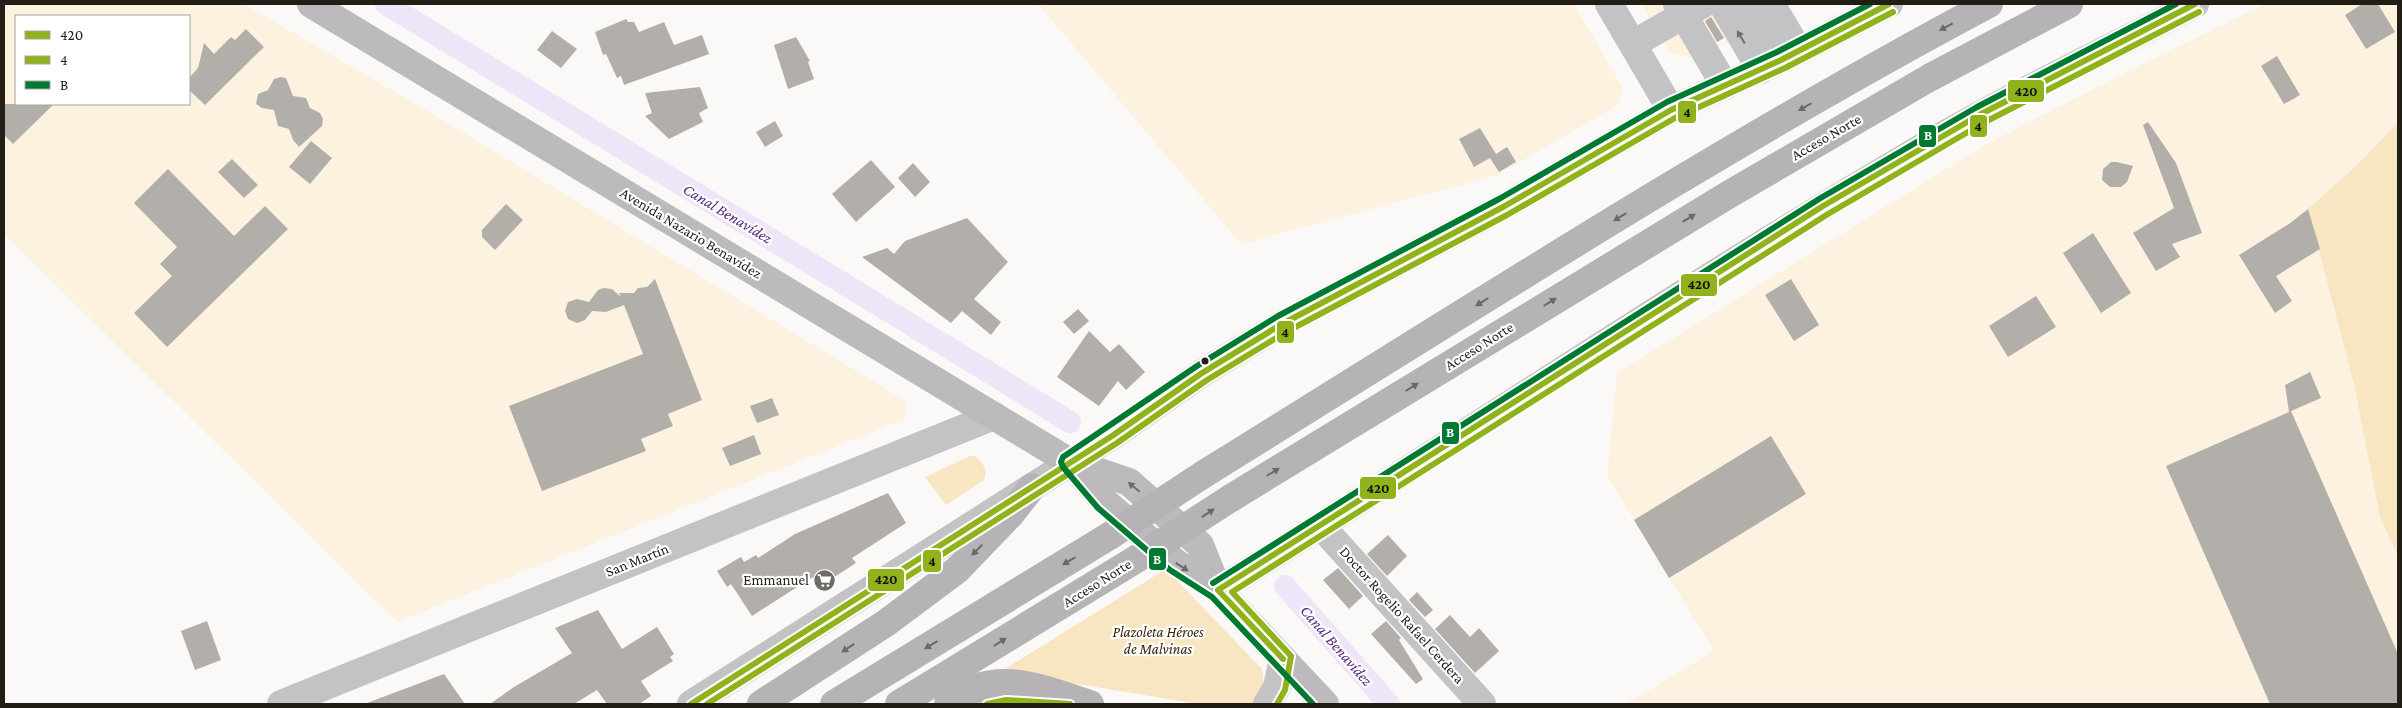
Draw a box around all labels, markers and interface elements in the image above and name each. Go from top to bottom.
legend [15,15,190,105]
one-way arrow [1939,23,1954,31]
text: 420 [60,27,83,43]
one-way arrow [1737,30,1746,43]
text: 4 [60,52,68,68]
text: B [60,77,68,93]
line badge: 420 [2007,79,2045,103]
text: 420 [2014,83,2038,99]
line badge: 4 [1677,100,1697,124]
one-way arrow [1799,103,1812,112]
text: 4 [1683,104,1691,120]
street label: Acceso Norte [1788,110,1864,163]
line badge: 4 [1969,114,1988,138]
text: 4 [1974,118,1982,134]
line badge: B [1918,124,1937,148]
text: B [1924,127,1932,143]
water label: Canal Benavídez [680,180,776,247]
street label: Avenida Nazario Benavídez [617,184,765,282]
one-way arrow [1614,212,1627,221]
one-way arrow [1682,213,1695,222]
line badge: 420 [1680,273,1718,297]
text: 420 [1687,276,1711,292]
one-way arrow [1475,298,1489,307]
one-way arrow [1544,298,1557,307]
street label: Acceso Norte [1442,318,1516,373]
line badge: 4 [1276,320,1295,344]
text: 4 [1281,324,1289,340]
unlabelled marker [1200,356,1210,366]
one-way arrow [1405,383,1418,392]
line badge: B [1441,421,1460,445]
text: B [1446,424,1454,440]
one-way arrow [1266,468,1280,477]
line badge: 420 [1359,476,1397,500]
text: 420 [1366,480,1390,496]
one-way arrow [1128,481,1141,492]
one-way arrow [1202,508,1215,517]
street label: San Martín [603,540,671,580]
street label: Doctor Rogelio Rafael Cerdera [1336,543,1468,687]
one-way arrow [971,544,983,556]
line badge: B [1148,547,1167,571]
line badge: 4 [922,549,942,573]
text: B [1153,551,1161,567]
text: 4 [928,553,936,569]
street label: Acceso Norte [1060,555,1134,610]
one-way arrow [1063,556,1076,565]
one-way arrow [1176,562,1189,571]
supermarket icon: Emmanuel [813,568,837,592]
line badge: 420 [867,568,905,592]
text: 420 [874,571,898,587]
place label: Emmanuel [743,572,809,588]
water label: Canal Benavídez [1297,602,1377,690]
park label: Plazoleta Héroes de Malvinas [1112,624,1204,657]
one-way arrow [994,638,1007,647]
one-way arrow [924,641,937,650]
one-way arrow [841,644,854,653]

